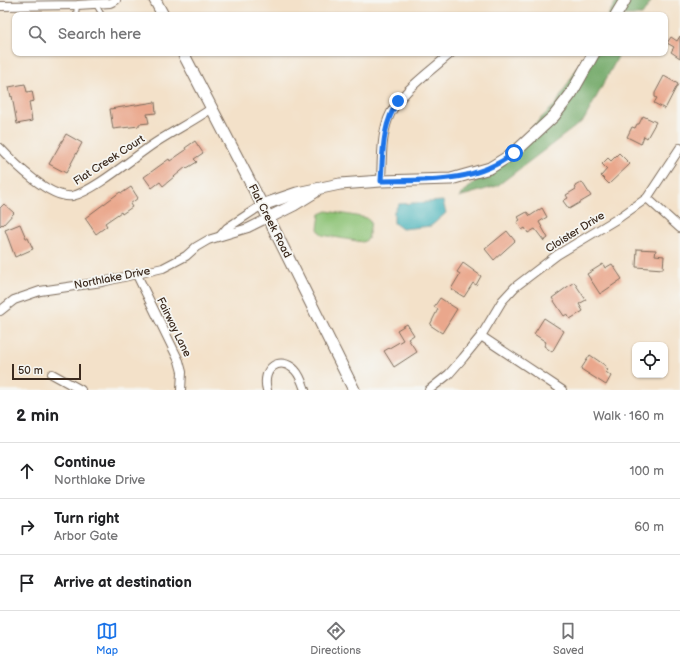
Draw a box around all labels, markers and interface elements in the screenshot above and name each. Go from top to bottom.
search box [12,12,668,56]
icon: search [26,23,48,45]
text: Search here [58,25,141,44]
route end [389,92,407,110]
street label: Flat Creek Court [71,132,147,188]
route start [505,144,523,162]
street label: Flat Creek Road [246,182,294,260]
street label: Cloister Drive [543,209,607,255]
street label: Northlake Drive [73,264,152,292]
street label: Fairway Lane [154,295,194,359]
map controls [632,342,668,378]
button: locate [632,342,668,378]
scale bar [12,362,81,381]
text: 50 m [18,364,43,377]
text: 2 min [16,406,59,426]
text: Walk · 160 m [593,408,664,424]
text: Continue [54,453,116,472]
icon: ahead [16,460,38,482]
text: 100 m [629,463,664,479]
text: Northlake Drive [54,472,145,488]
text: Turn right [54,509,119,528]
icon: right [16,516,38,538]
text: 60 m [634,519,664,535]
text: Arbor Gate [54,528,118,544]
icon: arrive [16,572,38,594]
text: Arrive at destination [54,573,192,592]
tab: Map [96,620,118,657]
tab: Directions [310,620,361,657]
tab: Saved [553,620,584,657]

